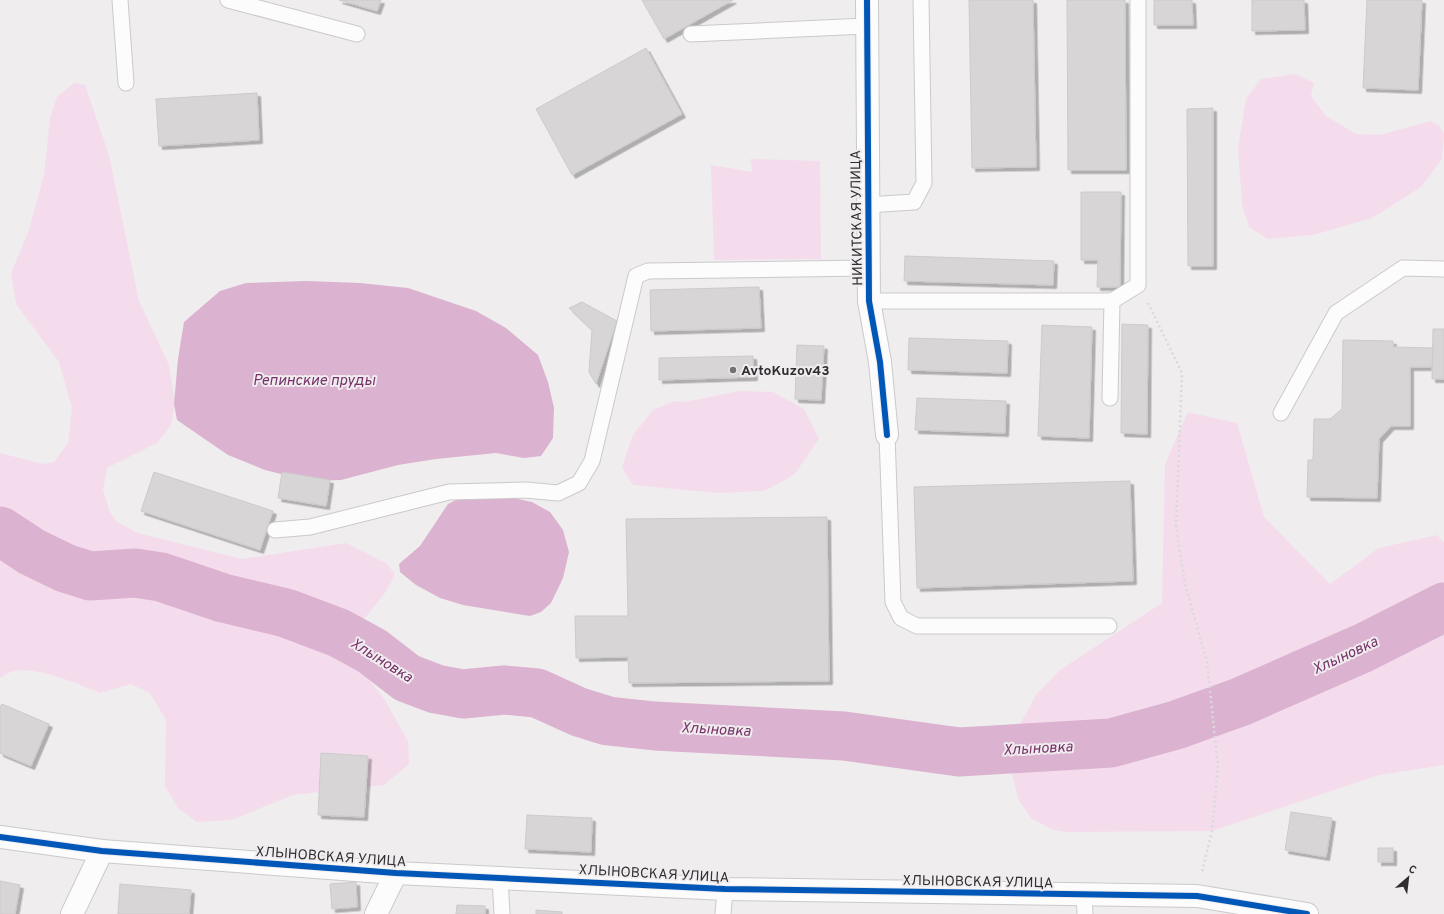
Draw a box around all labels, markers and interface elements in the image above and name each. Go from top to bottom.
street label: НИКИТСКАЯ УЛИЦА [848,150,867,286]
place label: AvtoKuzov43 [741,363,830,380]
marker: AvtoKuzov43 [728,365,738,375]
water label: Репинские пруды [253,372,376,391]
water label: Хлыновка [1310,633,1381,680]
water label: Хлыновка [347,635,416,688]
water label: Хлыновка [681,719,751,742]
water label: Хлыновка [1003,738,1074,761]
street label: ХЛЫНОВСКАЯ УЛИЦА [255,844,407,871]
north arrow [1388,858,1428,898]
street label: ХЛЫНОВСКАЯ УЛИЦА [578,862,730,887]
text: С [1406,862,1419,878]
street label: ХЛЫНОВСКАЯ УЛИЦА [902,873,1053,892]

